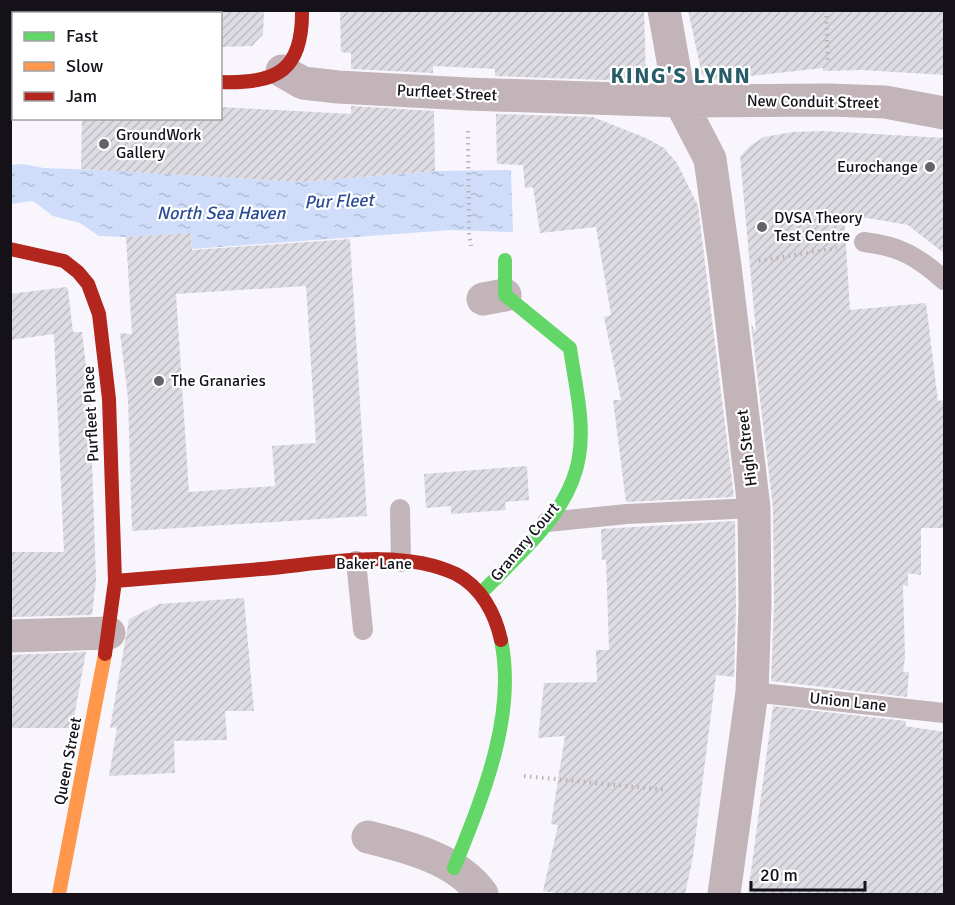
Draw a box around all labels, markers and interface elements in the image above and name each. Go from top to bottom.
legend [12,12,222,120]
text: Fast [66,25,98,47]
text: Slow [66,55,103,77]
district label: KING'S LYNN [611,62,751,89]
street label: Purfleet Street [396,80,498,106]
text: Jam [66,85,97,107]
street label: New Conduit Street [747,91,880,113]
place label: GroundWork Gallery [116,125,201,163]
marker: GroundWork Gallery [97,137,111,151]
place label: Eurochange [837,157,918,177]
marker: Eurochange [923,160,937,174]
water label: Pur Fleet [304,189,377,213]
water label: North Sea Haven [157,202,286,224]
place label: DVSA Theory Test Centre [774,208,863,246]
marker: DVSA Theory Test Centre [755,220,769,234]
street label: Purfleet Place [78,365,104,463]
place label: The Granaries [171,371,266,391]
marker: The Granaries [152,374,166,388]
street label: High Street [732,408,762,488]
street label: Granary Court [486,498,564,585]
street label: Baker Lane [336,554,412,574]
street label: Union Lane [808,688,888,716]
street label: Queen Street [50,715,86,807]
scale bar [751,854,865,892]
text: 20 m [760,864,798,886]

